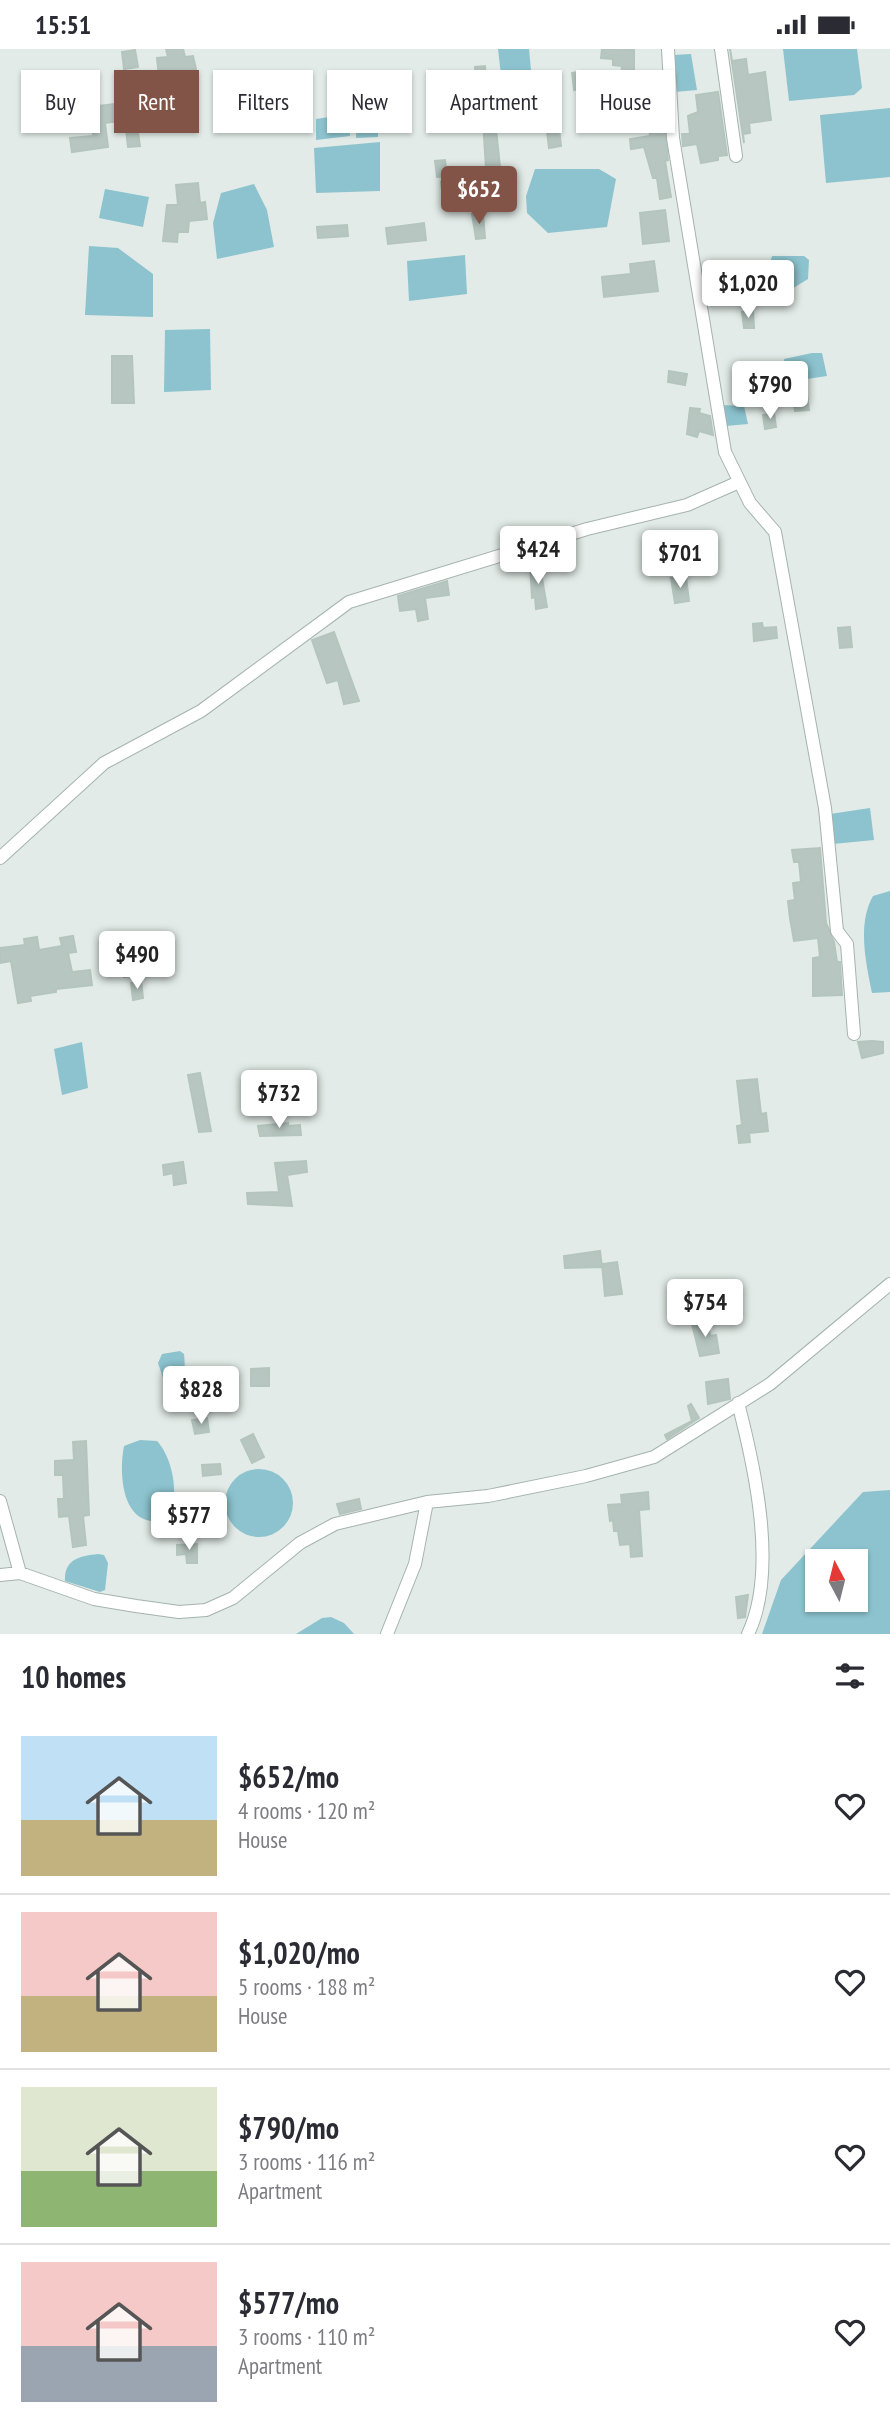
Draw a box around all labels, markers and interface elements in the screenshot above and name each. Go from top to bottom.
text: 15:51 [35,8,91,41]
chip: Buy [21,70,100,133]
chip: Rent [114,70,199,133]
chip: Filters [213,70,313,133]
chip: New [327,70,412,133]
chip: Apartment [426,70,562,133]
chip: House [576,70,675,133]
pin: $652 [438,167,520,226]
text: $652 [457,174,501,203]
pin: $1,020 [691,261,805,320]
text: $1,020 [718,268,778,297]
pin: $790 [729,361,811,421]
text: $790 [748,369,792,398]
pin: $424 [497,526,579,586]
pin: $701 [639,531,721,590]
text: $424 [516,534,560,563]
text: $701 [658,538,702,567]
pin: $490 [96,932,178,991]
text: $490 [115,939,159,968]
pin: $732 [238,1070,320,1130]
text: $732 [257,1078,301,1107]
pin: $754 [664,1279,746,1339]
text: $754 [683,1287,727,1316]
pin: $828 [160,1367,242,1426]
text: $828 [179,1374,223,1403]
pin: $577 [148,1493,230,1552]
text: $577 [167,1500,211,1529]
north arrow [805,1549,868,1612]
map controls [805,1549,868,1612]
text: 10 homes [21,1657,126,1696]
icon: filters [831,1657,869,1695]
text: $652/mo [238,1757,339,1796]
icon: home [77,1764,161,1848]
icon: heart [831,1787,869,1825]
text: 4 rooms · 120 m² [238,1796,375,1825]
text: House [238,1825,288,1854]
text: $1,020/mo [238,1933,360,1972]
icon: home [77,1940,161,2024]
icon: heart [831,1963,869,2001]
text: 5 rooms · 188 m² [238,1972,375,2001]
text: House [238,2001,288,2030]
text: $790/mo [238,2108,339,2147]
icon: home [77,2115,161,2199]
icon: heart [831,2138,869,2176]
text: 3 rooms · 116 m² [238,2147,375,2176]
text: Apartment [238,2176,322,2205]
text: $577/mo [238,2283,339,2322]
icon: home [77,2290,161,2374]
icon: heart [831,2313,869,2351]
text: 3 rooms · 110 m² [238,2322,375,2351]
text: Apartment [238,2351,322,2380]

